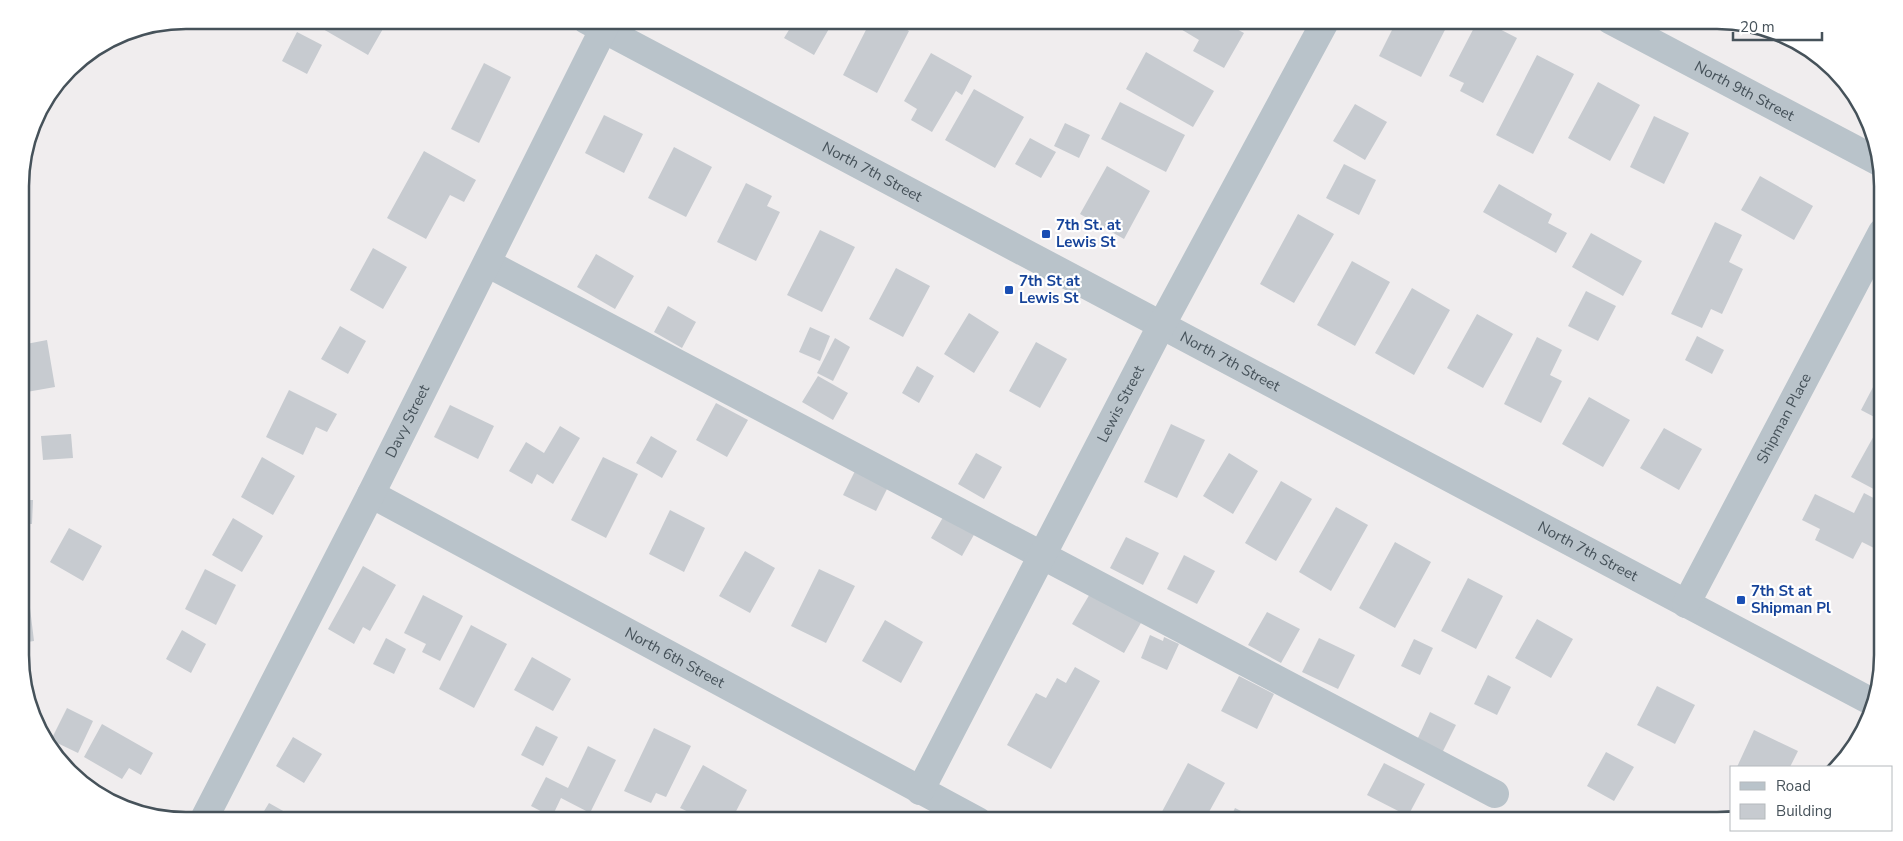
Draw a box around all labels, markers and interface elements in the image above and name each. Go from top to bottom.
scale bar [1733,10,1822,42]
text: 20 m [1740,17,1775,37]
street label: North 9th Street [1691,56,1799,126]
street label: North 7th Street [819,137,926,207]
place label: 7th St. at Lewis St [1056,215,1121,252]
marker: 7th St. at Lewis St [1040,228,1052,240]
place label: 7th St at Lewis St [1019,271,1080,308]
marker: 7th St at Lewis St [1003,284,1015,296]
street label: North 7th Street [1177,327,1284,397]
street label: Lewis Street [1092,361,1149,446]
street label: Shipman Place [1752,369,1816,467]
street label: Davy Street [381,380,434,461]
street label: North 7th Street [1534,517,1642,586]
place label: 7th St at Shipman Pl [1751,581,1831,618]
marker: 7th St at Shipman Pl [1735,594,1747,606]
street label: North 6th Street [621,623,729,693]
legend [1730,766,1893,831]
text: Road [1776,776,1811,796]
text: Building [1776,801,1832,821]

